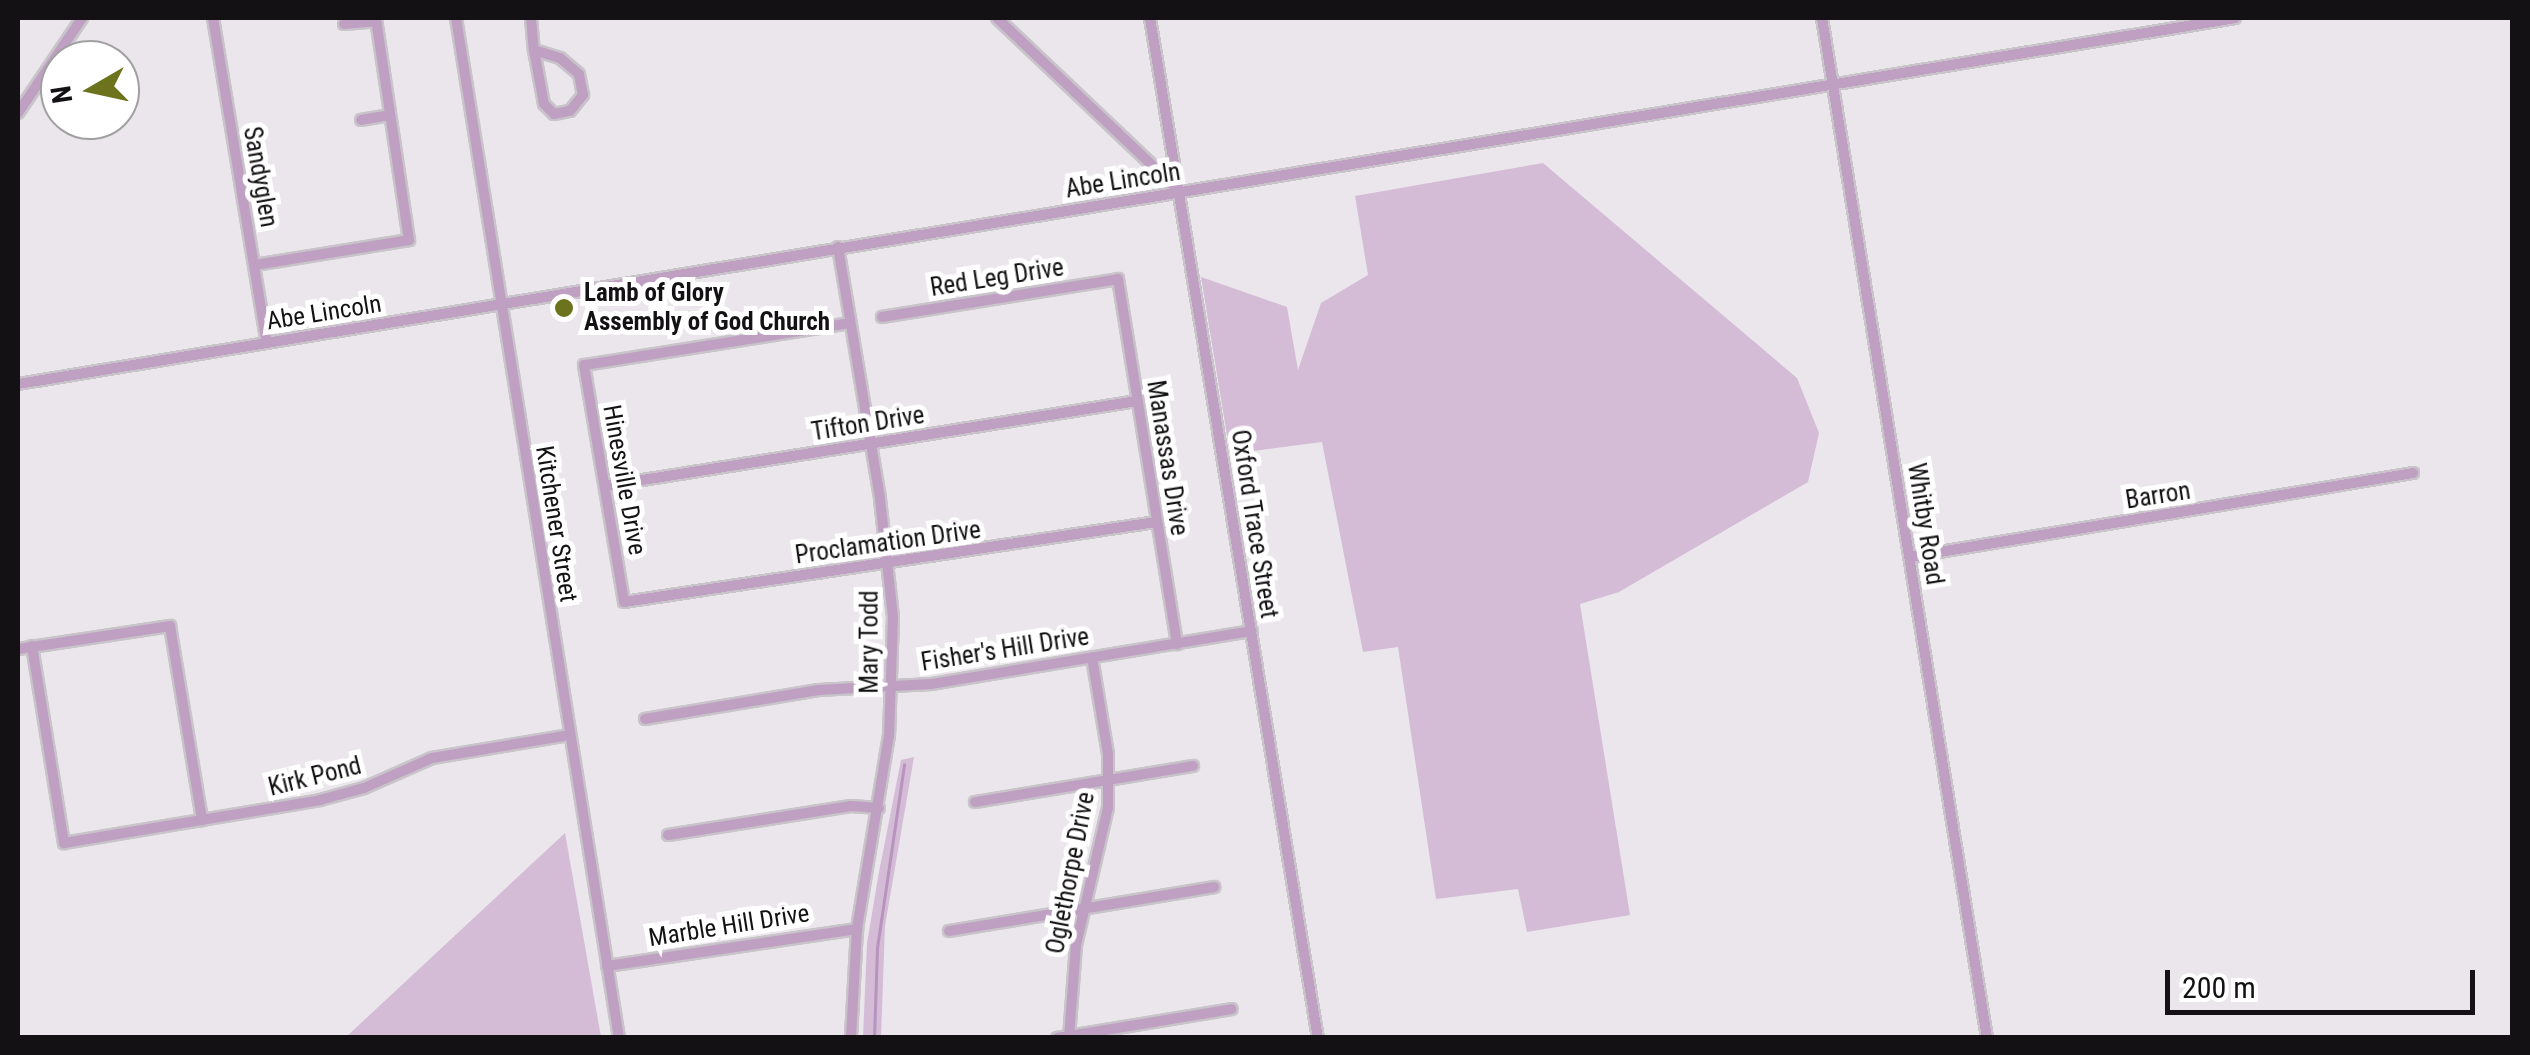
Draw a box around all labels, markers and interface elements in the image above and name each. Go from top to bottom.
north arrow [40,40,140,140]
text: N [44,83,79,106]
street label: Sandyglen [236,124,284,230]
street label: Abe Lincoln [1063,157,1183,205]
street label: Red Leg Drive [928,253,1066,303]
place label: Lamb of Glory Assembly of God Church [584,279,830,338]
street label: Abe Lincoln [264,289,384,337]
marker: Lamb of Glory Assembly of God Church [553,297,575,319]
street label: Manassas Drive [1140,378,1194,538]
street label: Tifton Drive [809,400,927,448]
street label: Hinesville Drive [596,403,652,557]
street label: Oxford Trace Street [1224,427,1284,621]
street label: Kitchener Street [529,444,583,604]
street label: Whitby Road [1901,461,1949,587]
street label: Barron [2123,476,2193,516]
street label: Proclamation Drive [793,515,983,571]
street label: Mary Todd [855,590,885,694]
street label: Fisher's Hill Drive [919,622,1091,678]
street label: Kirk Pond [265,751,365,803]
street label: Oglethorpe Drive [1041,790,1101,956]
street label: Marble Hill Drive [646,898,812,954]
scale bar [2170,950,2480,1012]
text: 200 m [2182,970,2256,1005]

